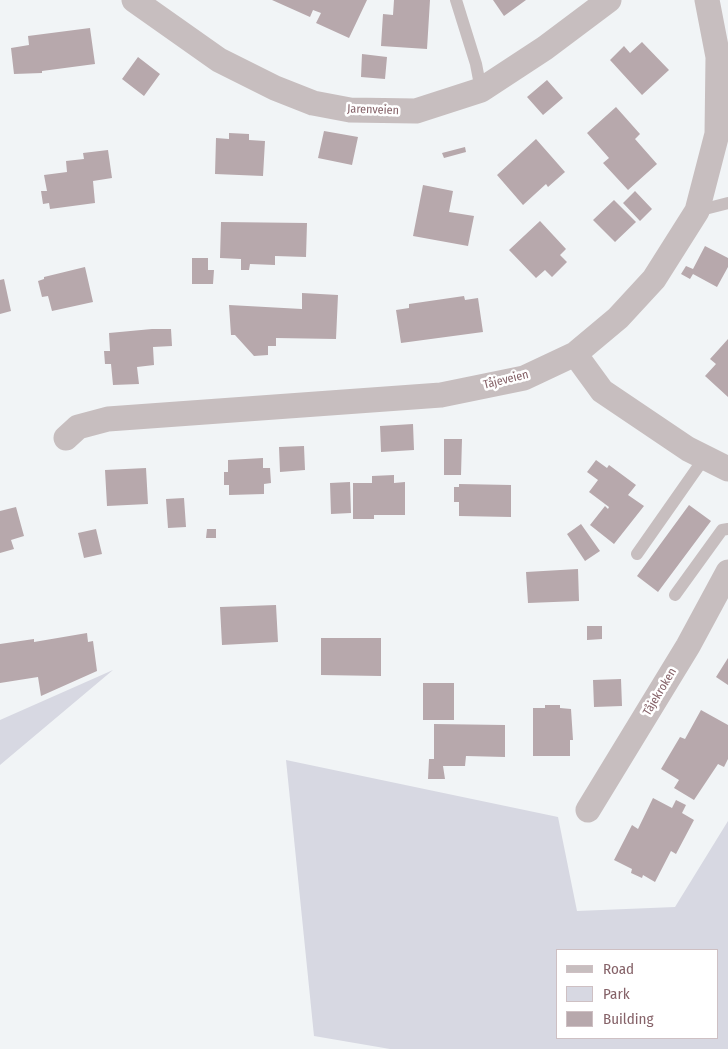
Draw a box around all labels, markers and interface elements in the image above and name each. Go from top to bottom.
street label: Jarenveien [347,102,399,118]
street label: Tåjeveien [482,367,530,393]
street label: Tåjekroken [640,666,680,718]
legend [556,949,718,1039]
text: Road [603,960,634,978]
text: Park [603,985,630,1003]
text: Building [603,1010,654,1028]

